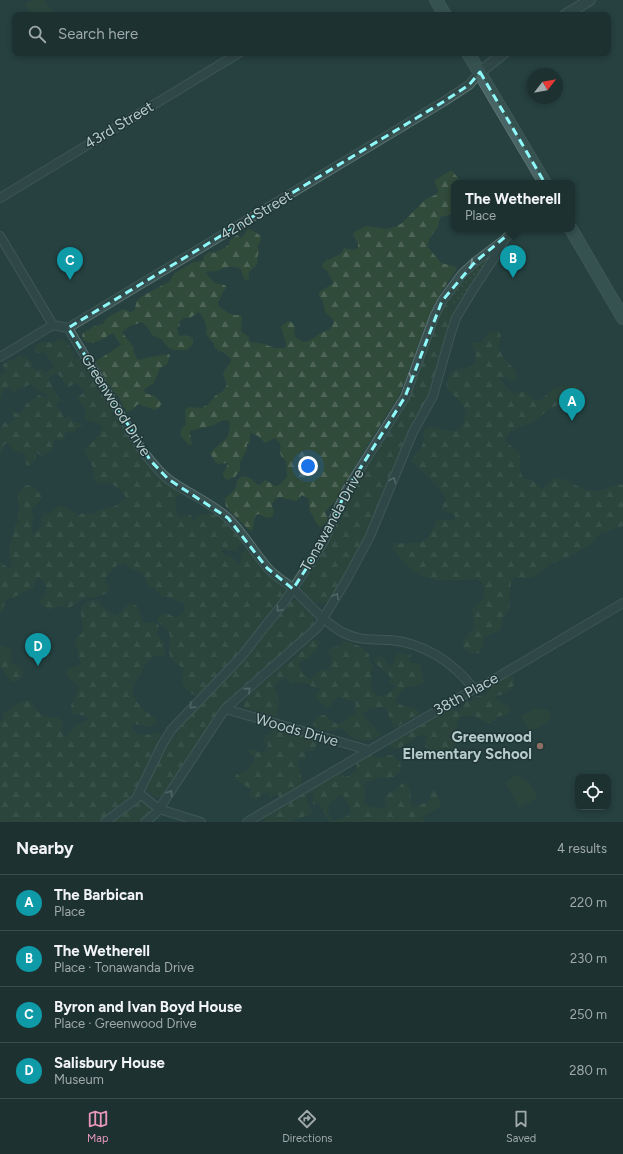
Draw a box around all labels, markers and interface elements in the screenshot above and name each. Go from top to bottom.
search box [12,12,611,56]
icon: search [26,23,48,45]
text: Search here [58,25,138,43]
north arrow [527,68,563,104]
street label: 43rd Street [81,97,157,153]
popup [451,180,575,232]
street label: 42nd Street [217,186,295,243]
text: The Wetherell [465,190,561,208]
text: Place [465,208,496,223]
pin: B [500,245,526,278]
pin: C [57,247,83,280]
one-way arrow [471,259,478,266]
street label: Greenwood Drive [77,351,155,459]
one-way arrow [409,372,417,379]
pin: A [559,388,585,421]
your location [298,456,318,476]
street label: Tonawanda Drive [296,466,368,574]
one-way arrow [388,476,396,484]
one-way arrow [331,593,339,600]
one-way arrow [276,605,283,612]
pin: D [25,633,51,666]
street label: 38th Place [431,669,501,719]
one-way arrow [243,687,250,694]
one-way arrow [190,701,197,709]
street label: Woods Drive [253,710,341,750]
place label: Greenwood Elementary School [403,728,532,763]
marker: Greenwood Elementary School [535,741,545,751]
map controls [575,774,611,810]
button: locate [575,774,611,810]
one-way arrow [165,790,173,797]
text: Nearby [16,838,74,858]
text: 4 results [557,841,607,856]
text: The Barbican [54,886,144,904]
text: A [24,895,34,910]
text: 220 m [570,895,607,910]
text: Place [54,904,85,919]
text: The Wetherell [54,942,150,960]
text: B [25,951,33,966]
text: 230 m [570,951,607,966]
text: Place · Tonawanda Drive [54,960,194,975]
text: Byron and Ivan Boyd House [54,998,242,1016]
text: C [24,1007,34,1022]
text: 250 m [570,1007,607,1022]
text: Place · Greenwood Drive [54,1016,197,1031]
text: Salisbury House [54,1054,165,1072]
text: D [24,1063,34,1078]
text: 280 m [569,1063,607,1078]
text: Museum [54,1072,104,1087]
tab: Map [87,1108,109,1145]
tab: Directions [282,1108,332,1145]
tab: Saved [506,1108,536,1145]

